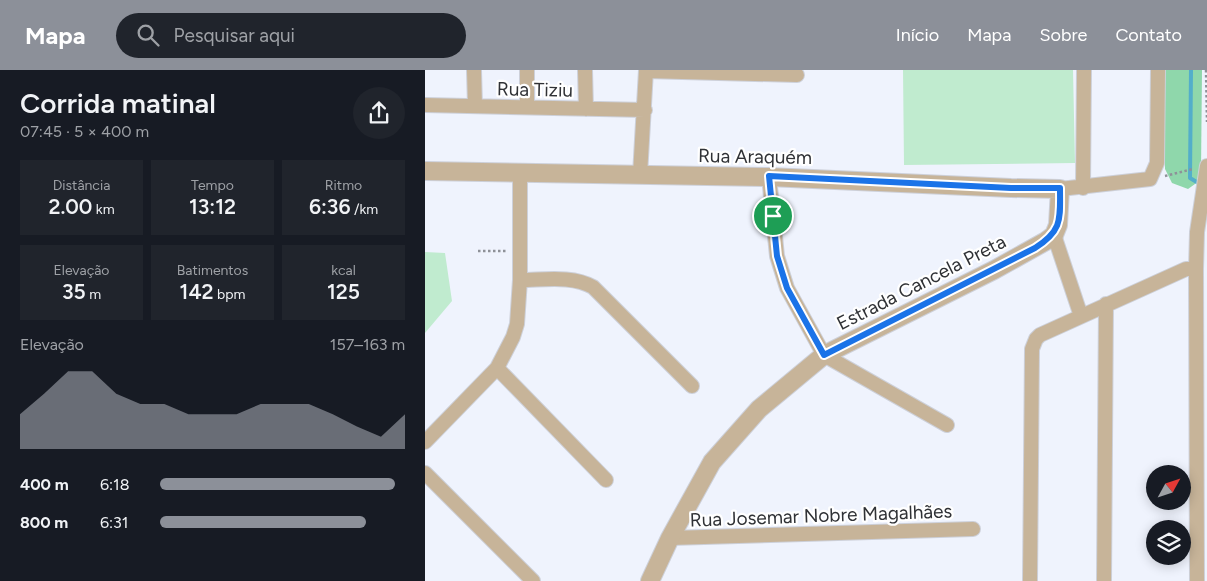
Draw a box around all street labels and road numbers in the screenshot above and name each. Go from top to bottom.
street label: Rua Tiziu [497,77,573,102]
street label: Rua Araquém [698,144,812,169]
street label: Estrada Cancela Preta [833,230,1010,335]
street label: Rua Josemar Nobre Magalhães [689,499,953,532]

